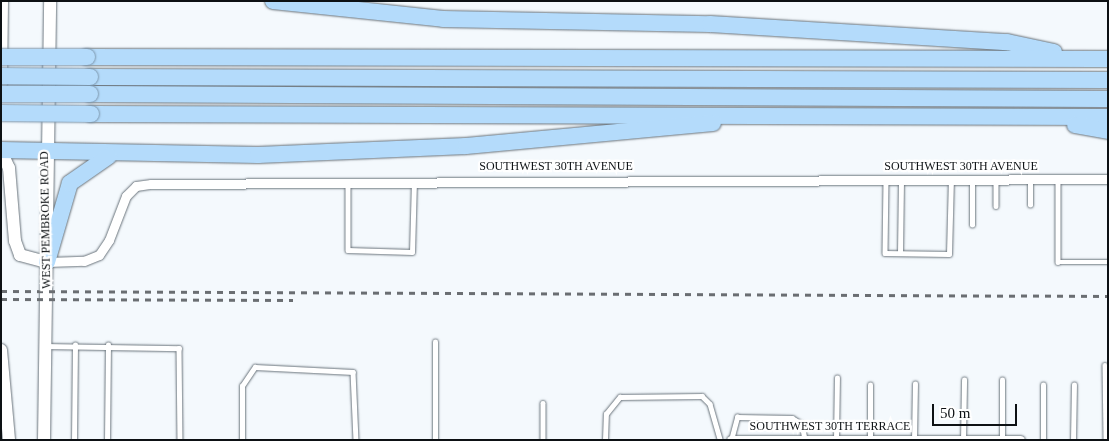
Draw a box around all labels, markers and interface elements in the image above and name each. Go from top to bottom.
street label: WEST PEMBROKE ROAD [38,151,54,289]
street label: SOUTHWEST 30TH AVENUE [479,160,633,174]
street label: SOUTHWEST 30TH AVENUE [884,160,1038,174]
scale bar [934,394,1019,426]
text: 50 m [940,405,970,421]
street label: SOUTHWEST 30TH TERRACE [749,420,911,434]

